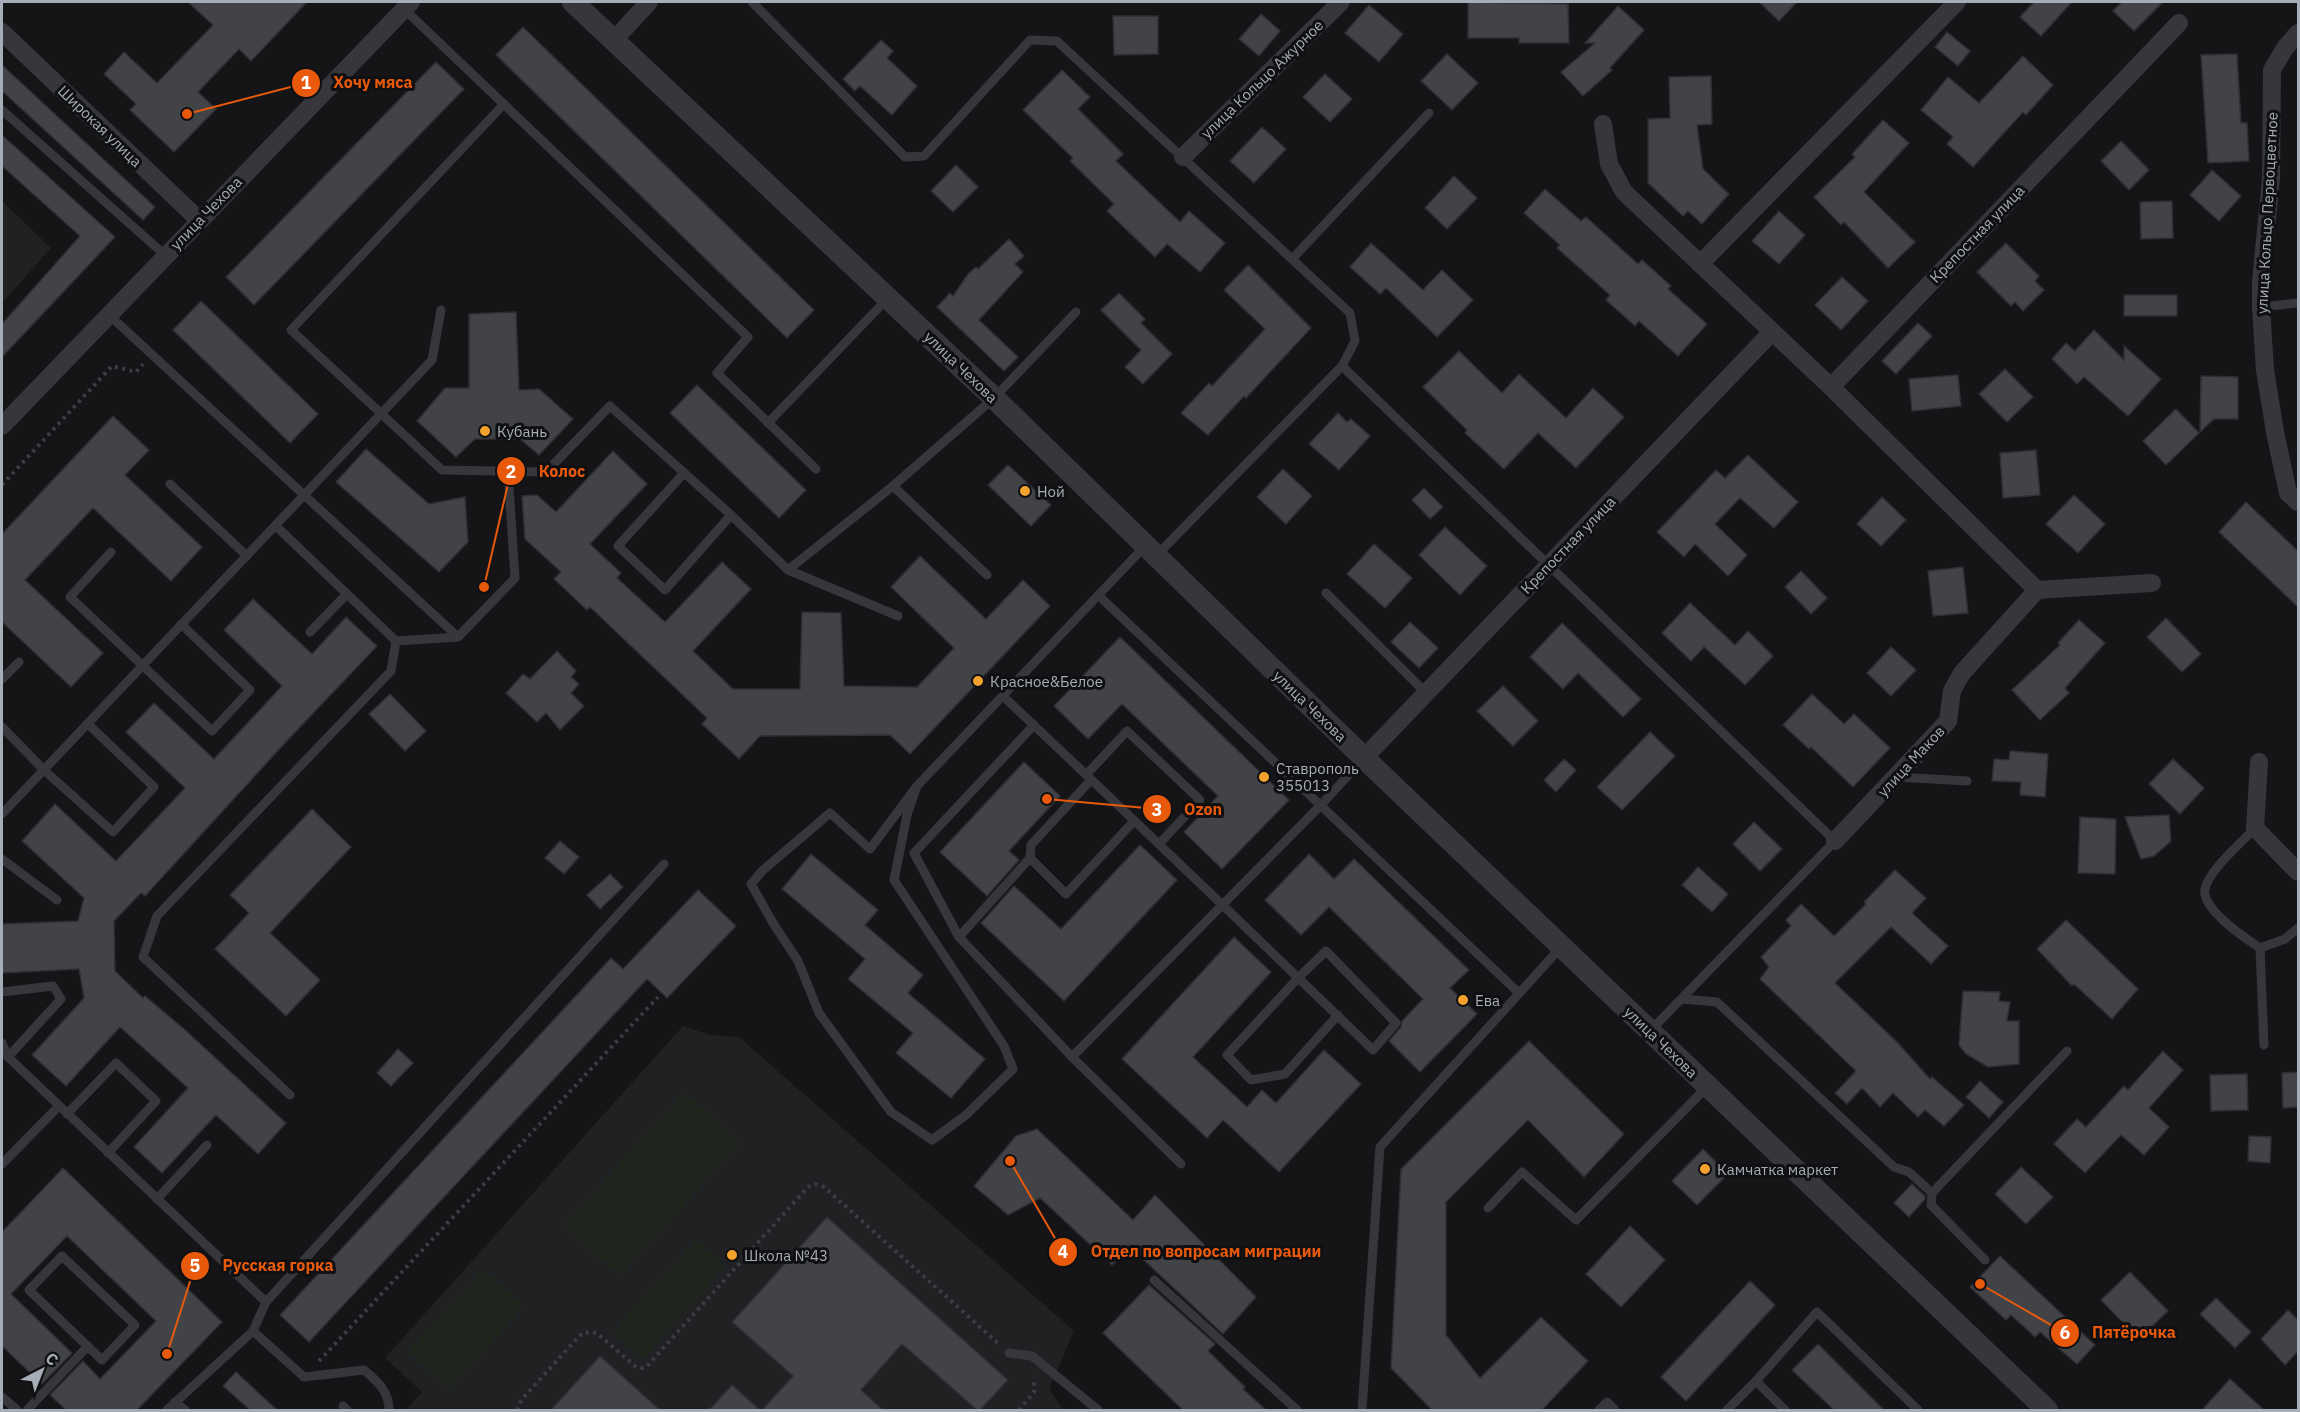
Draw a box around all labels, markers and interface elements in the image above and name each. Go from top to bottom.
street label: улица Кольцо Ажурное [1197,16,1327,142]
callout: Хочу мяса [291,66,425,100]
text: 1 [301,71,312,94]
text: Хочу мяса [333,72,413,92]
street label: Широкая улица [54,81,146,171]
street label: улица Кольцо Первоцветное [2252,112,2282,314]
street label: улица Чехова [166,172,246,254]
street label: Крепостная улица [1926,181,2028,287]
street label: улица Чехова [920,327,1002,407]
place label: Кубань [497,422,547,441]
marker: Кубань [478,424,492,438]
callout: Колос [496,454,597,488]
text: 2 [506,460,516,483]
text: Колос [539,461,585,481]
place label: Ной [1037,482,1065,501]
marker: Ной [1018,484,1032,498]
street label: Крепостная улица [1517,492,1619,598]
street label: улица Чехова [1269,666,1351,746]
place label: Красное&Белое [990,672,1103,691]
marker: Красное&Белое [971,674,985,688]
street label: улица Маков [1873,722,1949,800]
place label: Ставрополь 355013 [1276,759,1359,795]
marker: Ставрополь 355013 [1257,770,1271,784]
callout: Ozon [1142,792,1234,826]
text: 3 [1152,798,1162,821]
text: Ozon [1184,799,1222,819]
place label: Ева [1475,991,1500,1010]
marker: Ева [1456,993,1470,1007]
street label: улица Чехова [1620,1002,1702,1082]
place label: Камчатка маркет [1717,1160,1838,1179]
marker: Камчатка маркет [1698,1162,1712,1176]
callout: Отдел по вопросам миграции [1048,1235,1333,1269]
text: 4 [1058,1240,1069,1263]
text: Отдел по вопросам миграции [1091,1241,1321,1261]
place label: Школа №43 [744,1246,828,1265]
marker: Школа №43 [725,1248,739,1262]
callout: Русская горка [180,1249,345,1283]
text: 5 [190,1254,201,1277]
text: Русская горка [222,1255,334,1275]
callout: Пятёрочка [2050,1316,2188,1350]
text: 6 [2060,1321,2071,1344]
text: Пятёрочка [2092,1322,2176,1342]
north arrow [12,1340,72,1400]
text: С [41,1348,63,1370]

